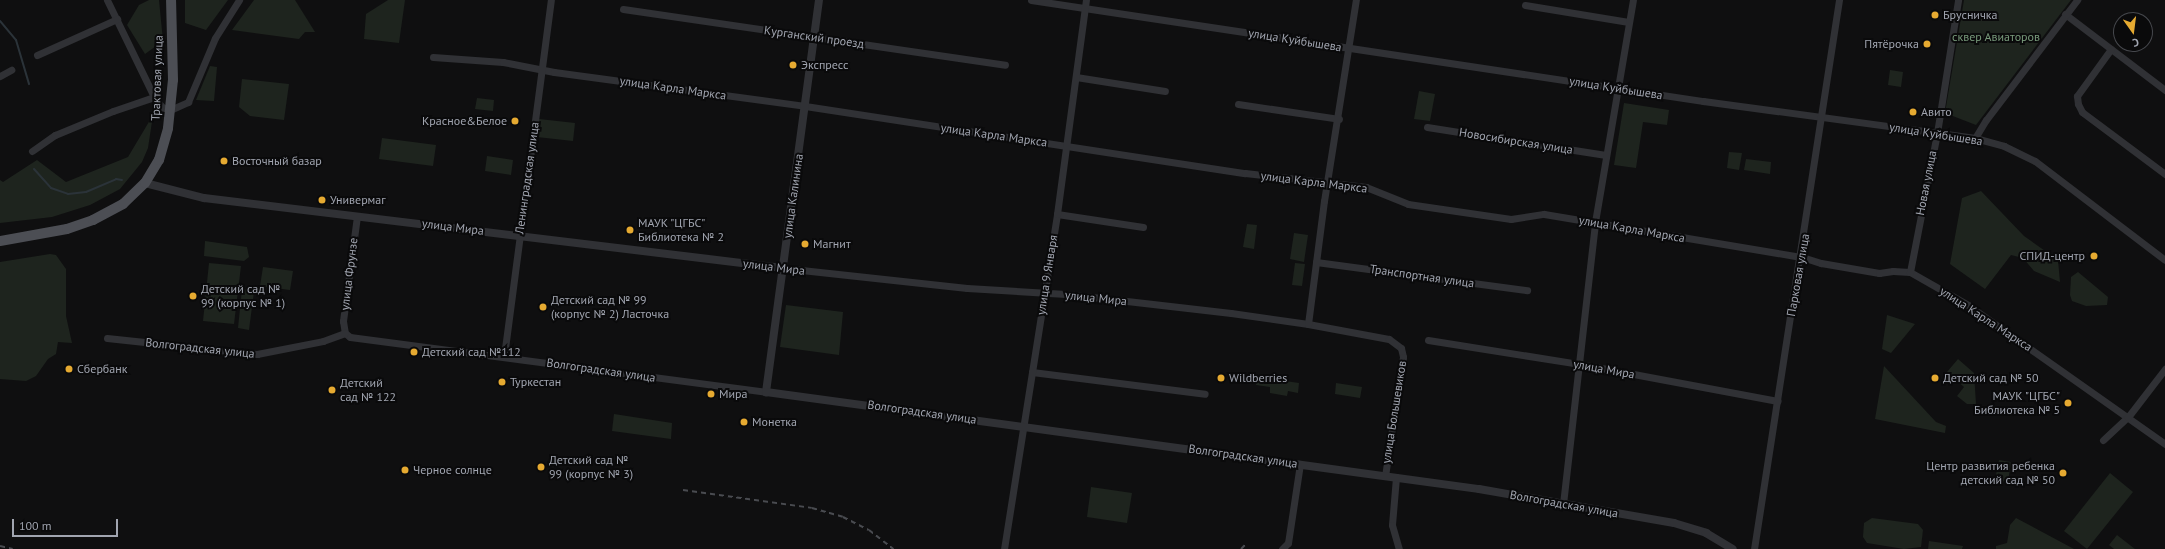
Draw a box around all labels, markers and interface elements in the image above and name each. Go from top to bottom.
place label: Брусничка [1943,8,1997,22]
marker: Брусничка [1930,10,1940,20]
north arrow [2113,12,2153,52]
street label: Курганский проезд [763,23,865,51]
street label: улица Куйбышева [1247,26,1343,54]
park label: сквер Авиаторов [1952,30,2040,44]
street label: Трактовая улица [148,35,166,121]
text: С [2131,35,2140,50]
place label: Пятёрочка [1864,37,1919,51]
marker: Пятёрочка [1922,39,1932,49]
place label: Экспресс [801,58,848,72]
marker: Экспресс [788,60,798,70]
street label: улица Карла Маркса [619,73,727,103]
street label: улица Куйбышева [1568,74,1664,102]
place label: Авито [1921,105,1952,119]
marker: Авито [1908,107,1918,117]
place label: Красное&Белое [422,114,507,128]
marker: Красное&Белое [510,116,520,126]
street label: улица Карла Маркса [940,120,1048,150]
street label: улица Куйбышева [1888,120,1984,148]
street label: Ленинградская улица [512,121,542,235]
street label: Новосибирская улица [1458,125,1574,157]
street label: Новая улица [1913,149,1939,217]
street label: улица Калинина [780,153,806,239]
place label: Восточный базар [232,154,322,168]
marker: Восточный базар [219,156,229,166]
street label: улица Карла Маркса [1260,168,1368,196]
place label: Универмаг [330,193,386,207]
marker: Универмаг [317,195,327,205]
street label: улица Карла Маркса [1578,213,1686,245]
street label: улица Мира [421,216,485,238]
place label: МАУК "ЦГБС" Библиотека № 2 [638,216,724,244]
marker: МАУК "ЦГБС" Библиотека № 2 [625,225,635,235]
street label: Парковая улица [1784,233,1812,317]
street label: улица 9 Января [1034,234,1060,316]
street label: улица Фрунзе [337,237,361,311]
place label: Магнит [813,237,851,251]
marker: Магнит [800,239,810,249]
place label: СПИД-центр [2019,249,2085,263]
marker: СПИД-центр [2088,250,2100,262]
street label: улица Мира [742,256,806,278]
street label: Транспортная улица [1369,262,1475,290]
place label: Детский сад № 99 (корпус № 1) [201,282,285,310]
street label: улица Карла Маркса [1937,284,2035,354]
street label: улица Мира [1064,288,1128,308]
marker: Детский сад № 99 (корпус № 1) [188,291,198,301]
place label: Детский сад № 99 (корпус № 2) Ласточка [551,293,669,321]
marker: Детский сад № 99 (корпус № 2) Ласточка [538,302,548,312]
street label: Волгоградская улица [145,335,255,361]
place label: Детский сад №112 [422,345,521,359]
marker: Детский сад №112 [409,347,419,357]
street label: Волгоградская улица [546,355,656,385]
street label: улица Мира [1572,357,1636,381]
street label: улица Большевиков [1379,360,1409,464]
place label: Сбербанк [77,362,127,376]
marker: Сбербанк [64,364,74,374]
place label: Wildberries [1229,371,1287,385]
place label: Детский сад № 50 [1943,371,2039,385]
marker: Wildberries [1216,373,1226,383]
marker: Детский сад № 50 [1930,373,1940,383]
place label: Туркестан [510,375,561,389]
place label: Детский сад № 122 [340,376,396,404]
marker: Туркестан [497,377,507,387]
marker: Детский сад № 122 [327,385,337,395]
place label: Мира [719,387,747,401]
marker: Мира [706,389,716,399]
place label: МАУК "ЦГБС" Библиотека № 5 [1974,389,2060,417]
street label: Волгоградская улица [867,397,977,427]
marker: МАУК "ЦГБС" Библиотека № 5 [2063,398,2073,408]
place label: Монетка [752,415,797,429]
marker: Монетка [739,417,749,427]
street label: Волгоградская улица [1188,441,1298,471]
place label: Детский сад № 99 (корпус № 3) [549,453,633,481]
place label: Центр развития ребенка детский сад № 50 [1926,459,2055,487]
marker: Детский сад № 99 (корпус № 3) [536,462,546,472]
place label: Черное солнце [413,463,492,477]
marker: Черное солнце [400,465,410,475]
marker: Центр развития ребенка детский сад № 50 [2058,468,2068,478]
street label: Волгоградская улица [1509,487,1619,521]
scale bar [14,511,120,537]
text: 100 m [19,518,52,533]

